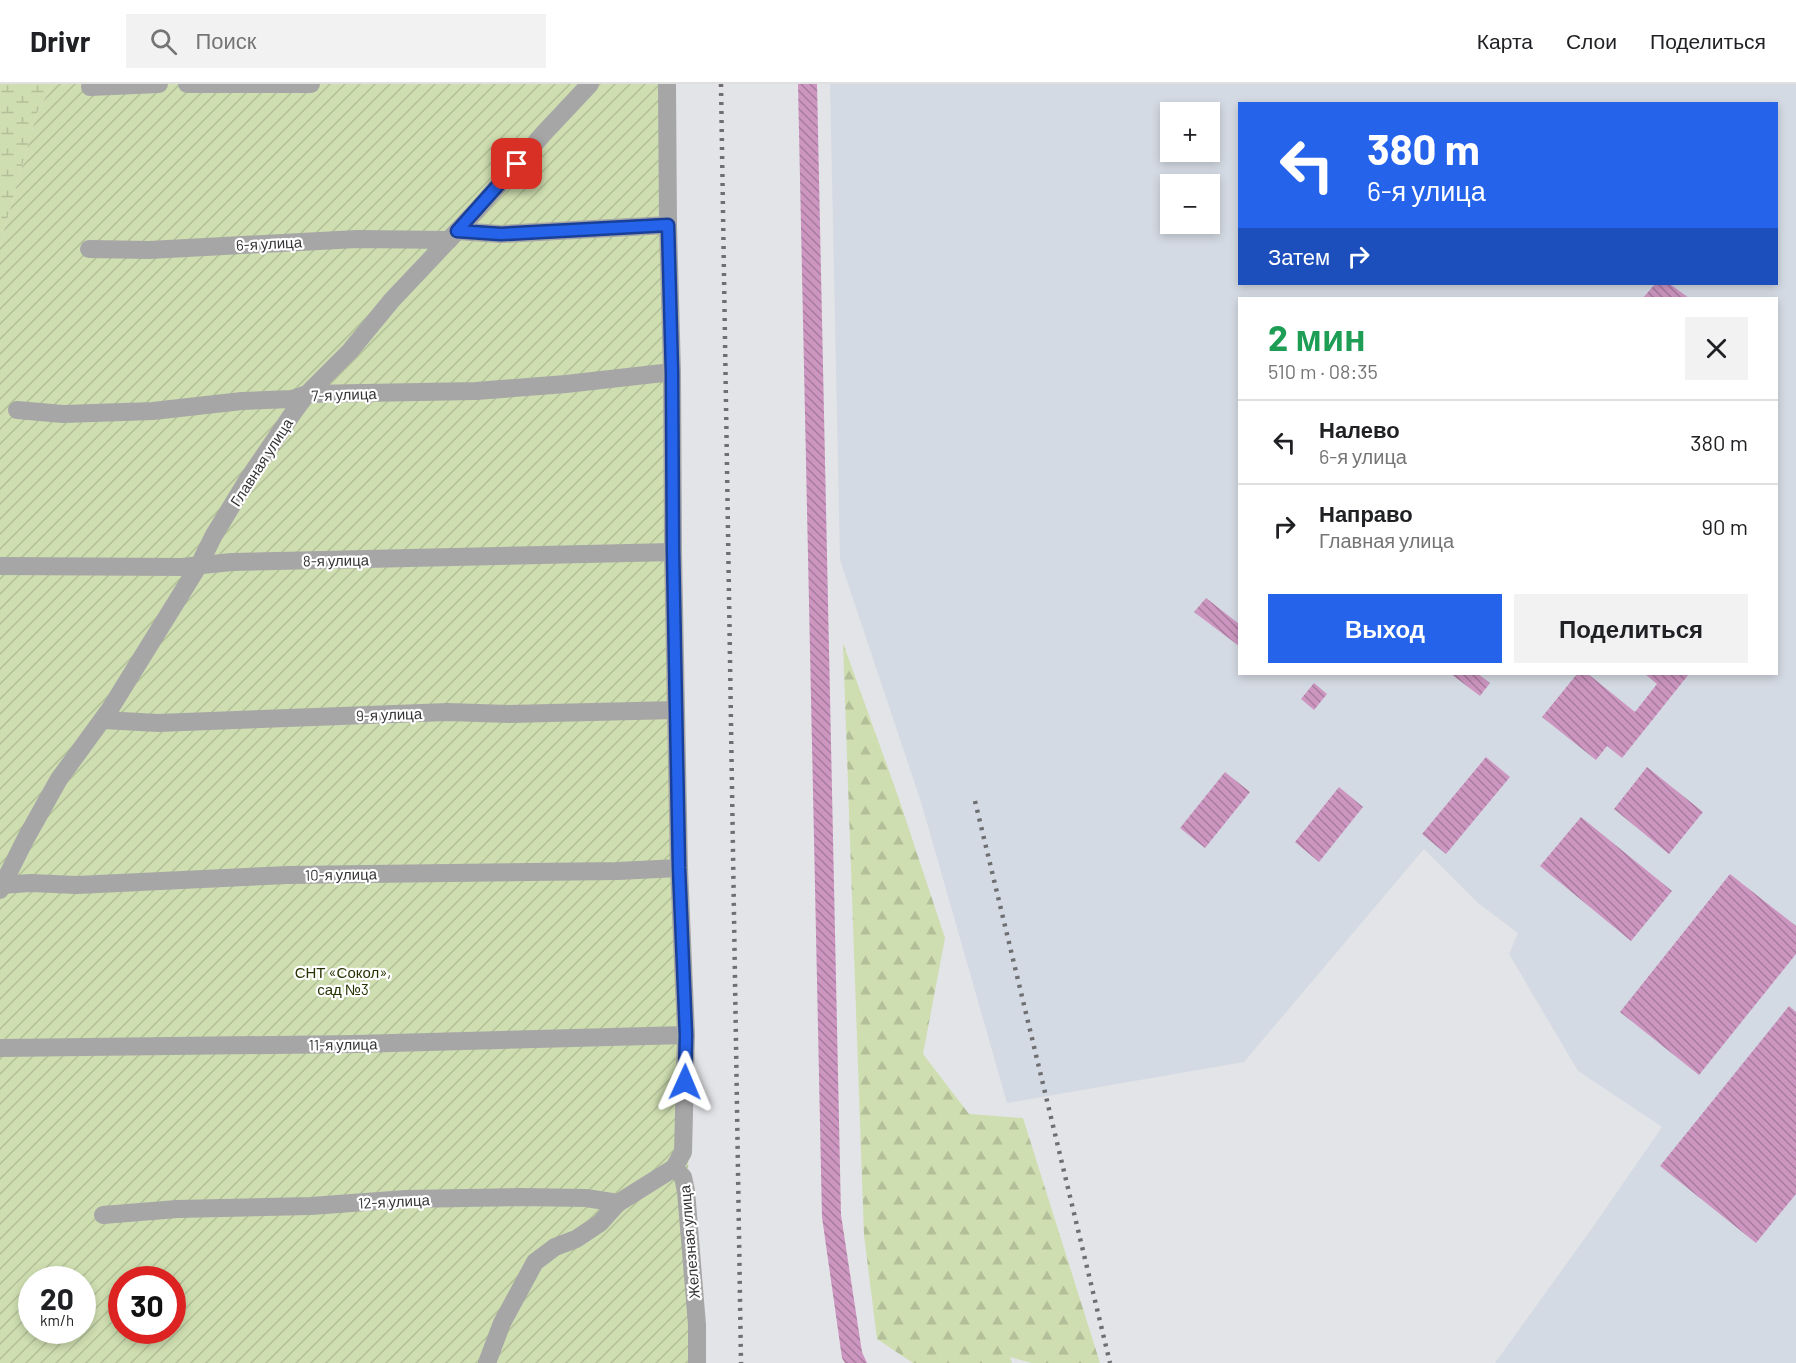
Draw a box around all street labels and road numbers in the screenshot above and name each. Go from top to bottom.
street label: 6-я улица [236,232,303,254]
street label: 7-я улица [311,384,378,404]
street label: Главная улица [226,414,296,509]
street label: 8-я улица [303,550,370,570]
street label: 9-я улица [356,704,423,724]
street label: 10-я улица [305,864,378,884]
street label: 11-я улица [308,1034,378,1054]
street label: Железная улица [675,1184,703,1300]
street label: 12-я улица [358,1190,431,1212]

